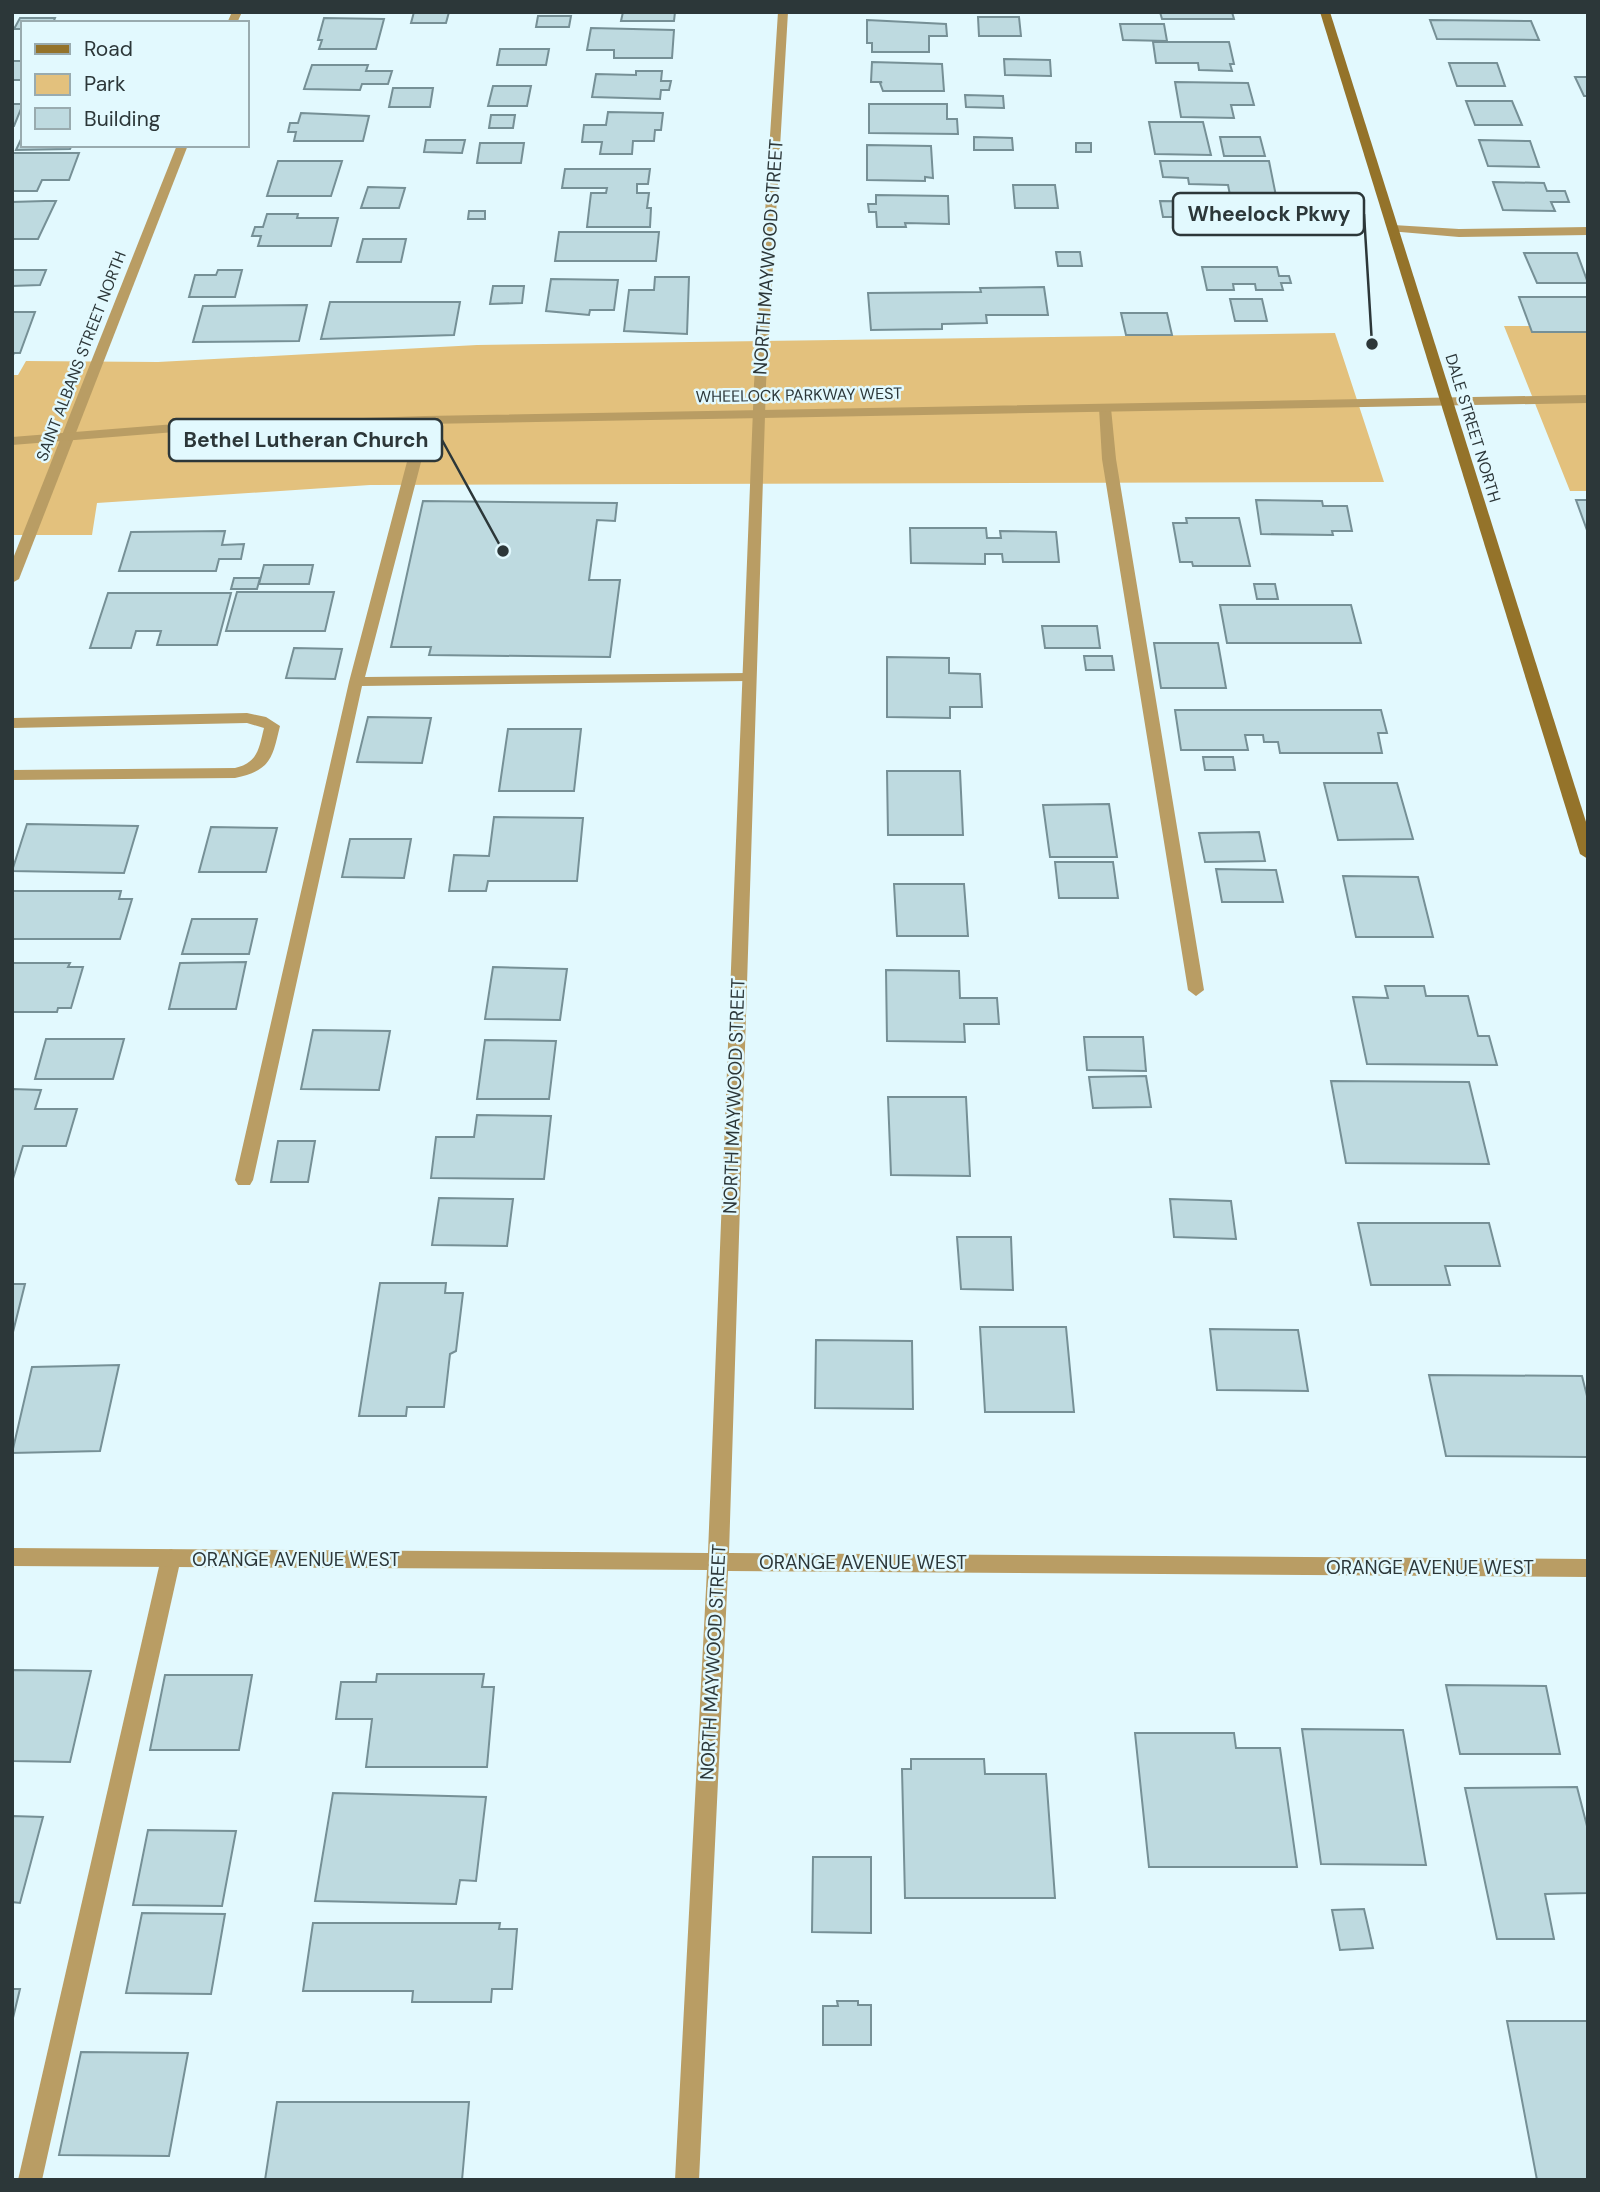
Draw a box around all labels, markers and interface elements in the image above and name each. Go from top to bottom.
legend [21,21,248,147]
text: Road [84,35,133,63]
text: Park [84,70,126,98]
text: Building [84,105,161,133]
street label: NORTH MAYWOOD STREET [747,138,789,376]
callout: Wheelock Pkwy [1173,193,1364,235]
text: Wheelock Pkwy [1188,200,1351,228]
street label: SAINT ALBANS STREET NORTH [31,248,131,464]
street label: DALE STREET NORTH [1440,351,1506,505]
street label: WHEELOCK PARKWAY WEST [696,383,902,407]
callout: Bethel Lutheran Church [169,419,442,461]
text: Bethel Lutheran Church [184,426,428,454]
street label: NORTH MAYWOOD STREET [717,977,751,1214]
street label: NORTH MAYWOOD STREET [694,1543,732,1781]
street label: ORANGE AVENUE WEST [192,1547,400,1572]
street label: ORANGE AVENUE WEST [759,1550,967,1575]
street label: ORANGE AVENUE WEST [1326,1555,1534,1580]

